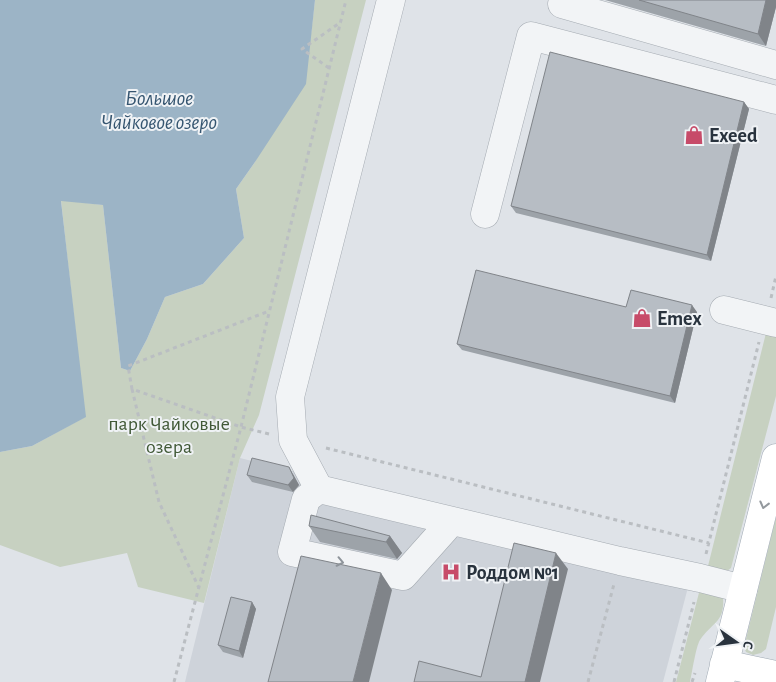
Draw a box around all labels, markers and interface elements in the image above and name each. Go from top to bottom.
water label: Большое Чайковое озеро [101,88,217,134]
shop icon: Exeed [683,124,705,146]
place label: Exeed [709,126,758,146]
shop icon: Emex [631,307,653,329]
place label: Emex [657,309,703,329]
park label: парк Чайковые озера [108,414,230,457]
one-way arrow [759,500,770,509]
one-way arrow [335,556,344,567]
hospital icon: Роддом №1 [440,561,462,583]
place label: Роддом №1 [466,563,559,583]
north arrow [711,617,761,667]
text: С [740,639,755,651]

